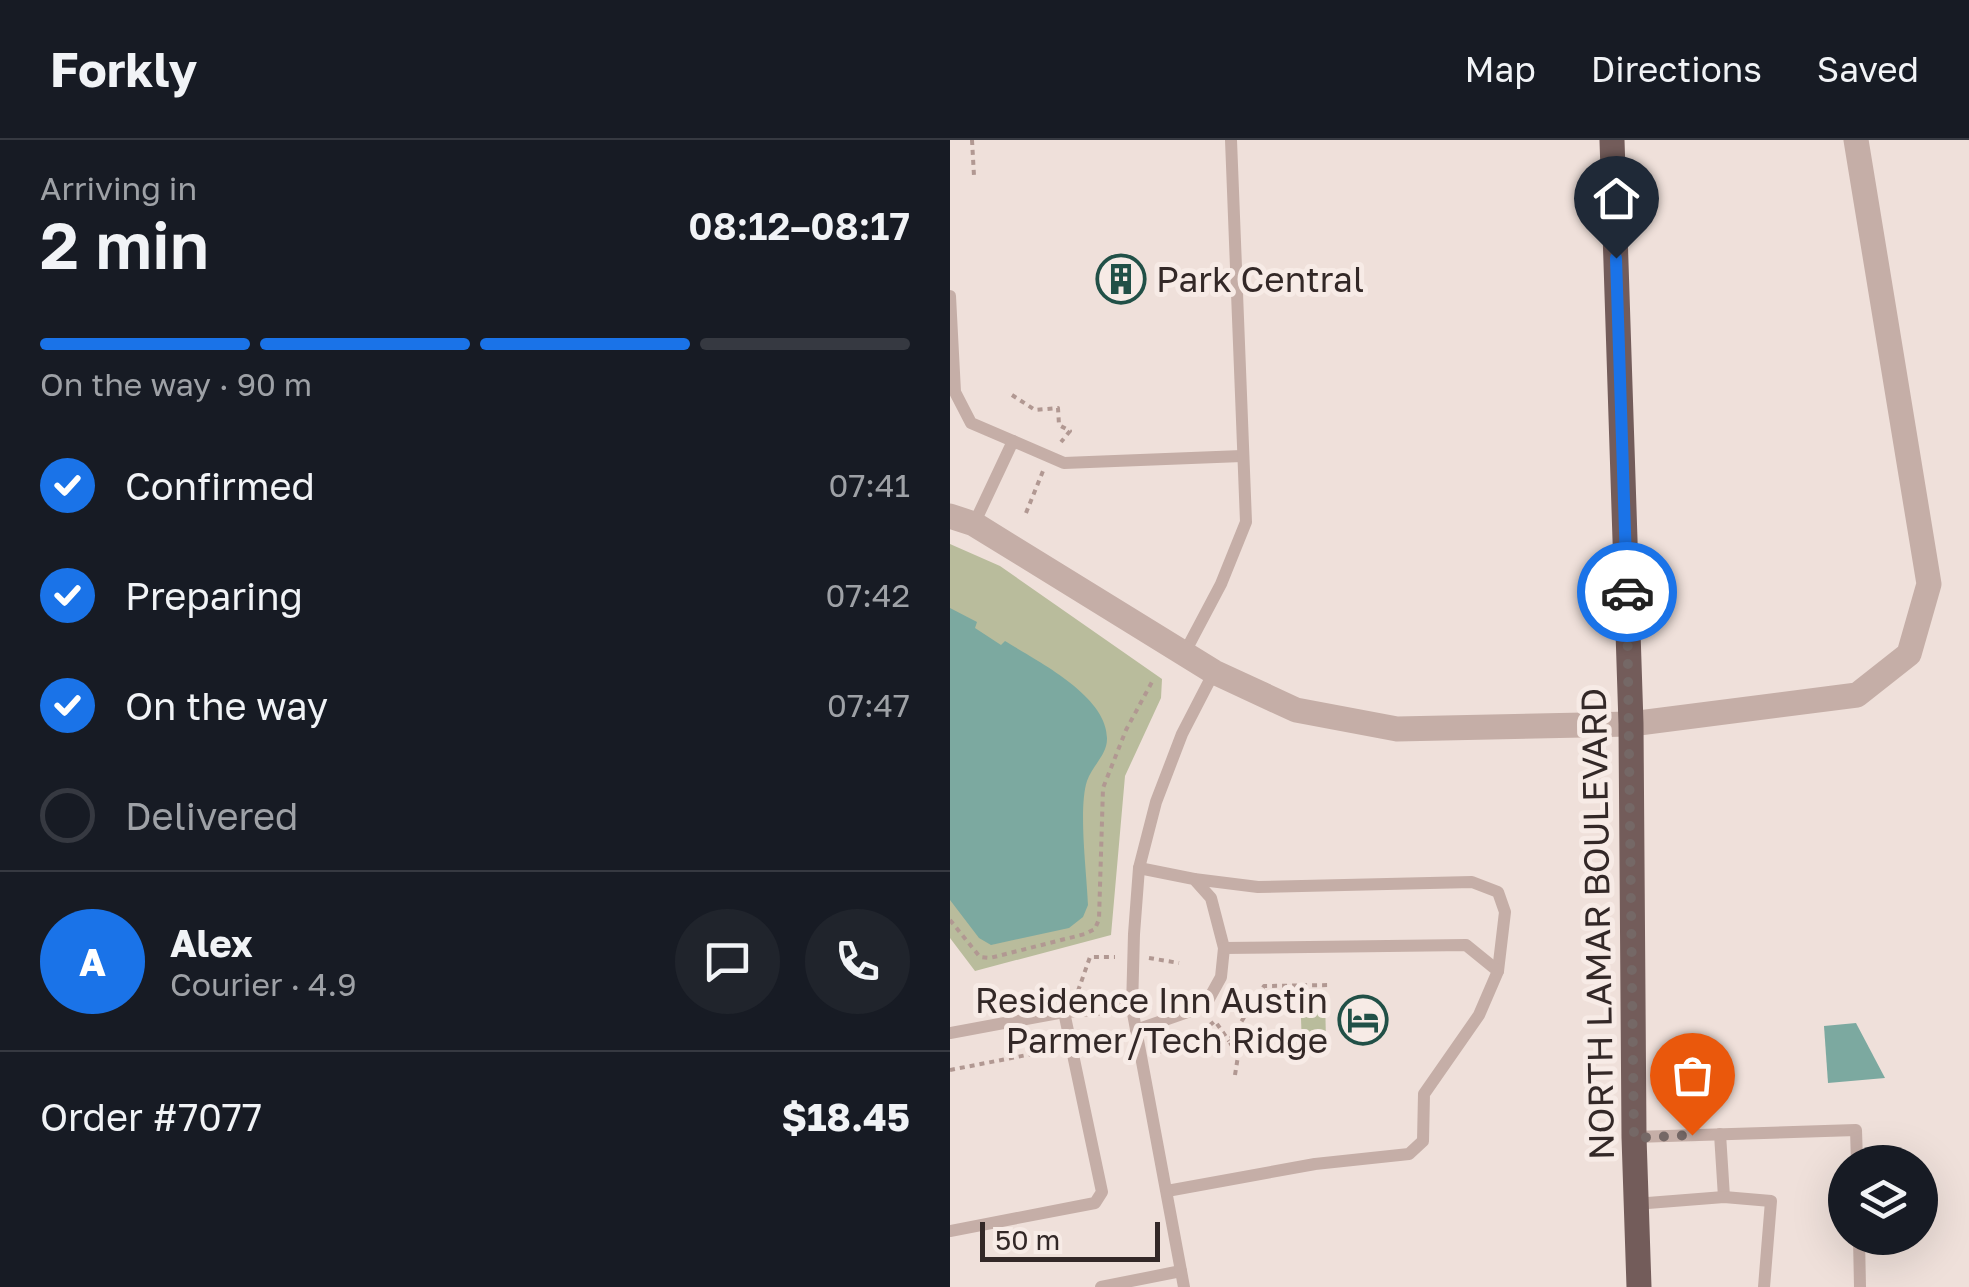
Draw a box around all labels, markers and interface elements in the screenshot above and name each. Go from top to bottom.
text: Forkly [50,40,197,98]
text: Map [1464,48,1536,90]
text: Directions [1591,48,1762,90]
text: Saved [1817,48,1919,90]
pin [1574,156,1659,259]
text: Arriving in [40,169,197,207]
icon: home [1589,171,1644,226]
text: 08:12–08:17 [688,203,910,248]
text: 2 min [40,205,209,283]
building icon: Park Central [1095,253,1147,305]
place label: Park Central [1156,258,1364,300]
text: On the way · 90 m [40,365,312,403]
icon: check [40,458,95,513]
text: Confirmed [125,463,315,508]
text: 07:41 [829,466,910,504]
courier [1577,542,1677,642]
icon: car [1600,565,1655,620]
icon: check [40,568,95,623]
text: Preparing [125,573,303,618]
text: 07:42 [826,576,910,614]
icon: check [40,678,95,733]
text: On the way [125,683,328,728]
text: 07:47 [827,686,910,724]
street label: NORTH LAMAR BOULEVARD [1572,688,1622,1160]
text: Delivered [125,793,298,838]
button: chat [675,909,780,1014]
button: phone [805,909,910,1014]
text: Alex [170,920,253,965]
text: A [79,939,106,984]
text: Courier · 4.9 [170,965,357,1003]
place label: Residence Inn Austin Parmer/Tech Ridge [975,979,1328,1061]
hotel icon: Residence Inn Austin Parmer/Tech Ridge [1337,994,1389,1046]
pin [1650,1033,1735,1136]
icon: bag [1665,1048,1720,1103]
text: Order #7077 [40,1094,262,1139]
text: $18.45 [782,1094,910,1139]
map controls [1828,1145,1938,1255]
button: layers [1828,1145,1938,1255]
scale bar [980,1217,1160,1262]
text: 50 m [995,1223,1060,1256]

